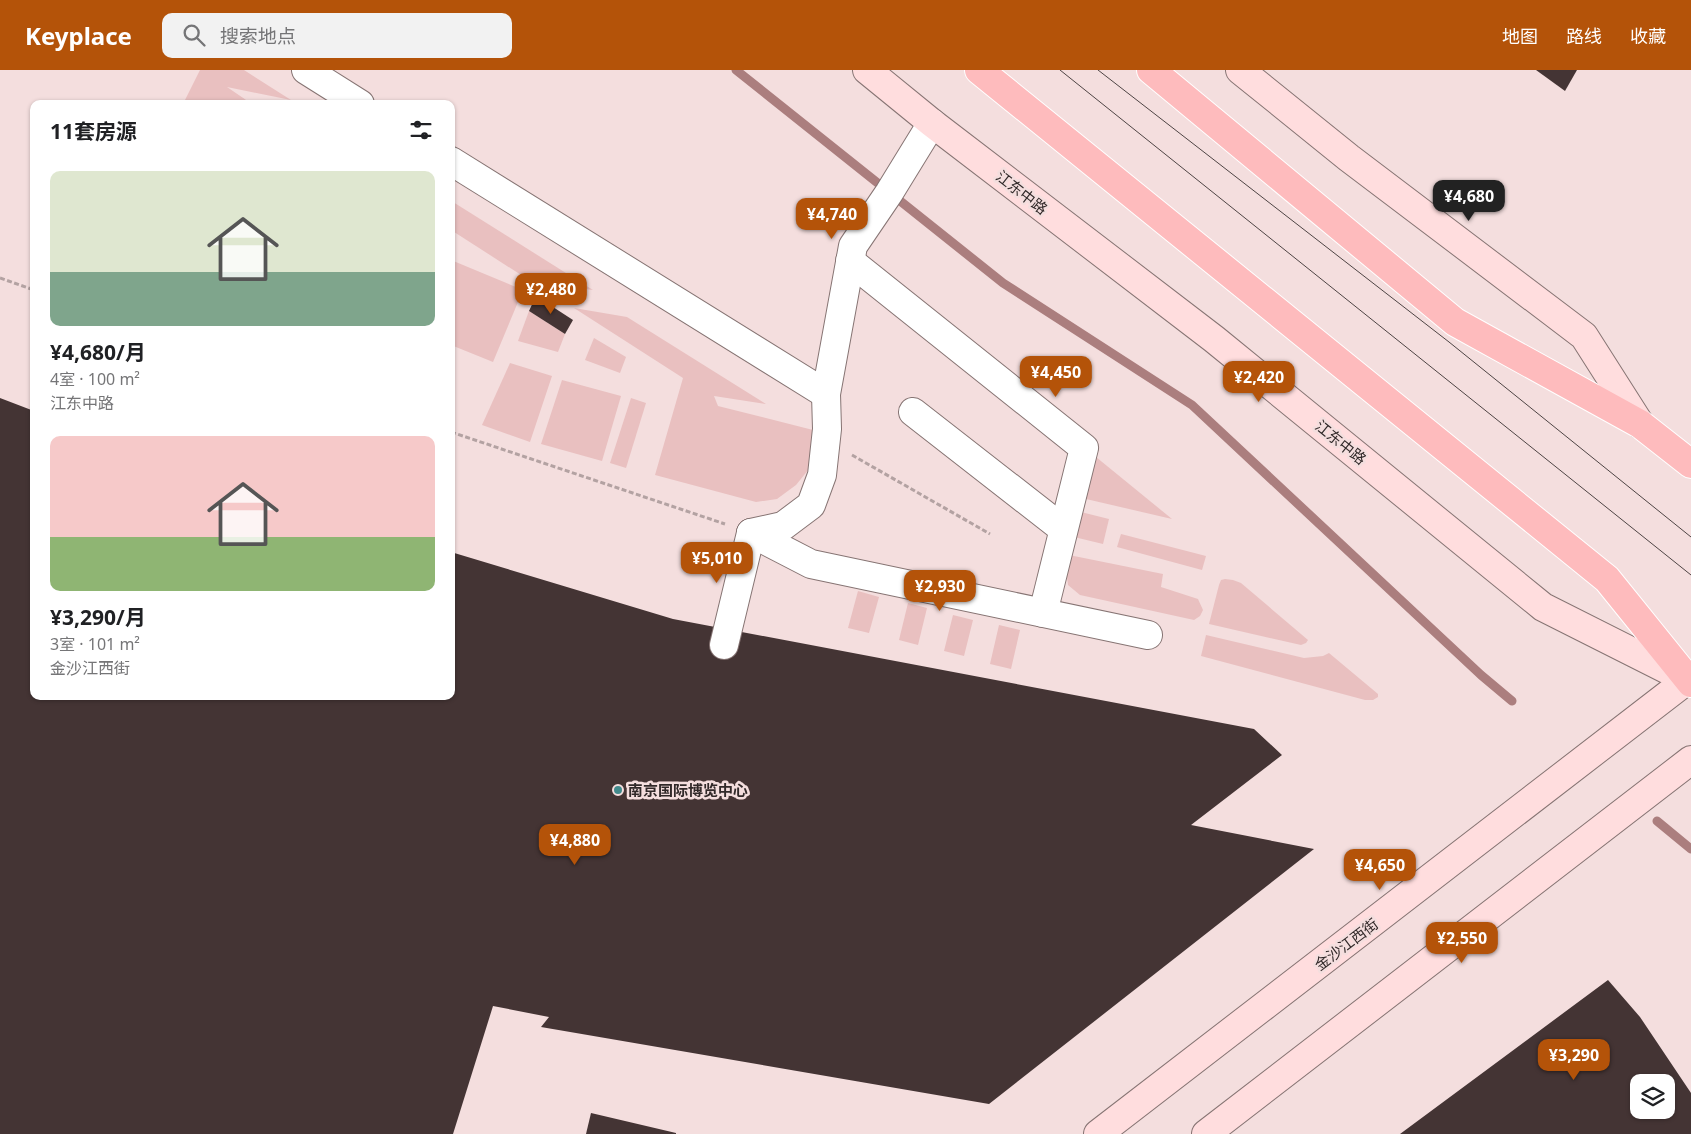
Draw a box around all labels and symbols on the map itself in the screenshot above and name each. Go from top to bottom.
street label: 江东中路 [992,166,1052,218]
pin: ¥4,680 [1428,180,1510,222]
pin: ¥4,740 [791,198,873,240]
pin: ¥2,480 [510,272,592,315]
pin: ¥4,450 [1015,356,1097,398]
pin: ¥2,420 [1218,360,1300,403]
street label: 江东中路 [1311,415,1371,469]
pin: ¥5,010 [676,542,758,584]
pin: ¥2,930 [899,570,981,612]
place label: 南京国际博览中心 [628,780,748,800]
marker: 南京国际博览中心 [612,784,624,796]
pin: ¥4,880 [534,824,616,866]
pin: ¥4,650 [1339,848,1421,891]
street label: 金沙江西街 [1310,913,1382,975]
pin: ¥2,550 [1421,922,1503,964]
pin: ¥3,290 [1533,1038,1615,1081]

